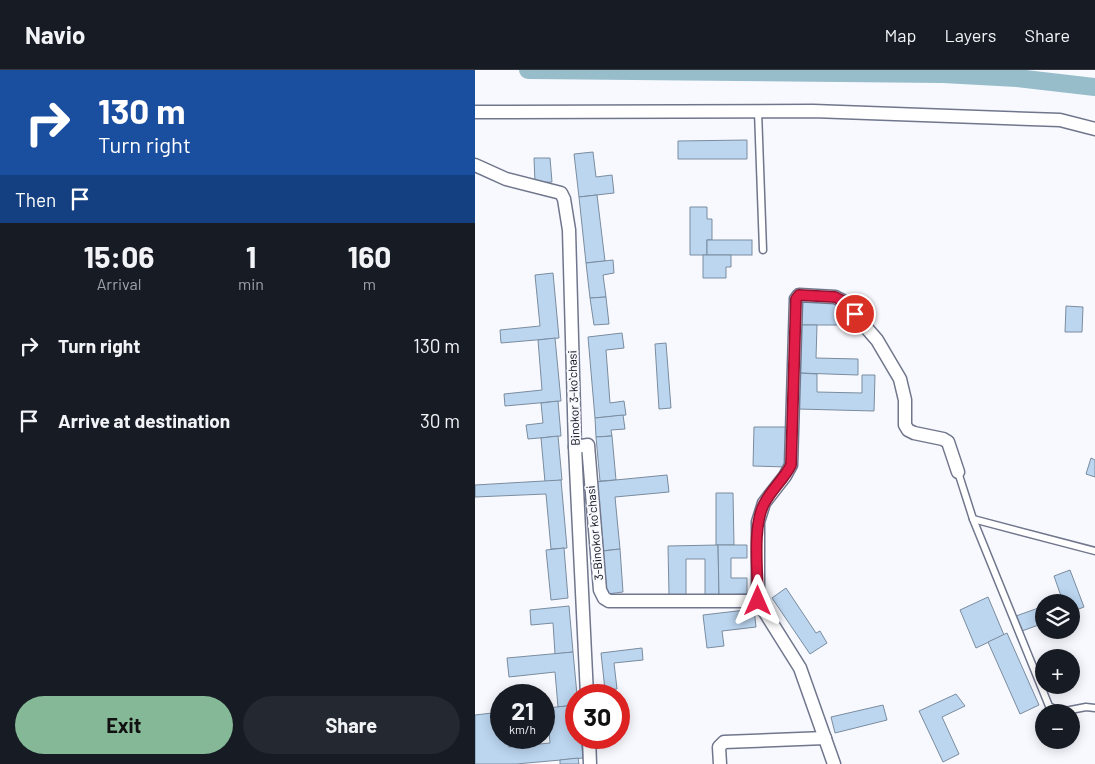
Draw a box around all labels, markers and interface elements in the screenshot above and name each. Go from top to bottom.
text: Navio [25,20,85,49]
text: Map [884,24,916,46]
text: Layers [944,24,997,46]
text: Share [1025,24,1070,46]
text: 130 m [98,89,185,131]
icon: right [15,90,80,155]
text: Turn right [98,131,191,157]
icon: arrive [66,185,94,213]
text: Then [15,188,56,211]
text: 15:06 [84,238,154,274]
text: 1 [246,238,256,274]
text: 160 [348,238,391,274]
text: Arrival [97,274,141,293]
text: min [238,274,264,293]
text: m [363,274,376,293]
pin [834,293,876,335]
icon: arrive [841,300,869,328]
icon: right [15,332,43,360]
text: Turn right [58,334,140,357]
text: 130 m [413,334,460,357]
street label: Binokor 3-koʻchasi [564,350,582,446]
icon: arrive [15,407,43,435]
text: Arrive at destination [58,409,230,432]
text: 30 m [420,409,460,432]
street label: 3-Binokor koʻchasi [583,485,605,581]
position arrow [731,574,783,626]
map controls [1035,594,1080,749]
button: layers [1035,594,1080,639]
button: + [1035,649,1080,694]
speed limit sign: 30 [565,684,630,749]
text: 21 [511,695,534,725]
button: Exit [15,696,233,754]
button: Share [243,696,460,754]
button: − [1035,704,1080,749]
text: km/h [509,722,536,736]

